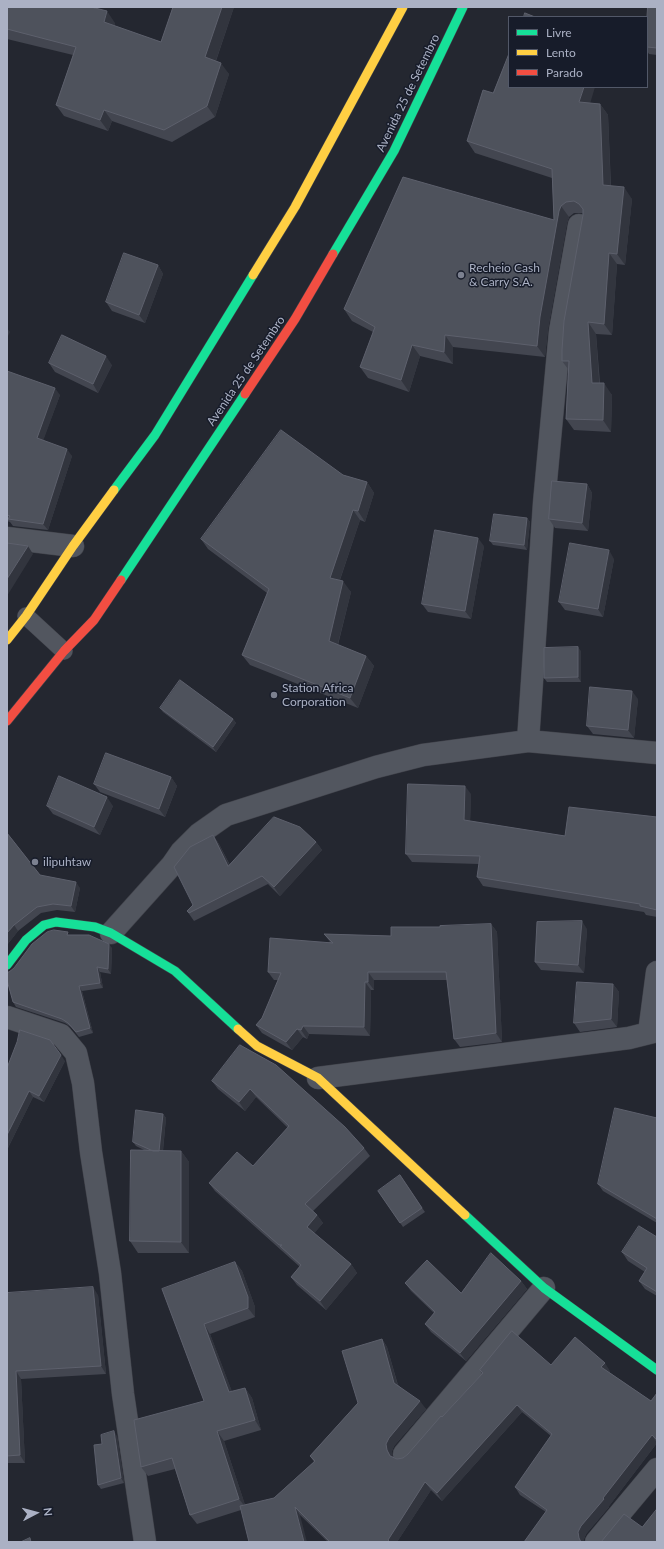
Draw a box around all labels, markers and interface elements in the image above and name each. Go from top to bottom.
legend [508,16,648,88]
text: Livre [546,25,572,40]
street label: Avenida 25 de Setembro [373,32,443,154]
text: Lento [546,45,576,60]
text: Parado [546,65,583,80]
place label: Recheio Cash & Carry S.A. [469,261,540,289]
marker: Recheio Cash & Carry S.A. [456,270,466,280]
street label: Avenida 25 de Setembro [204,313,288,429]
place label: Station Africa Corporation [282,681,353,709]
marker: Station Africa Corporation [269,690,279,700]
place label: ilipuhtaw [43,855,91,869]
marker: ilipuhtaw [30,857,40,867]
north arrow [16,1493,56,1533]
text: N [42,1507,55,1517]

